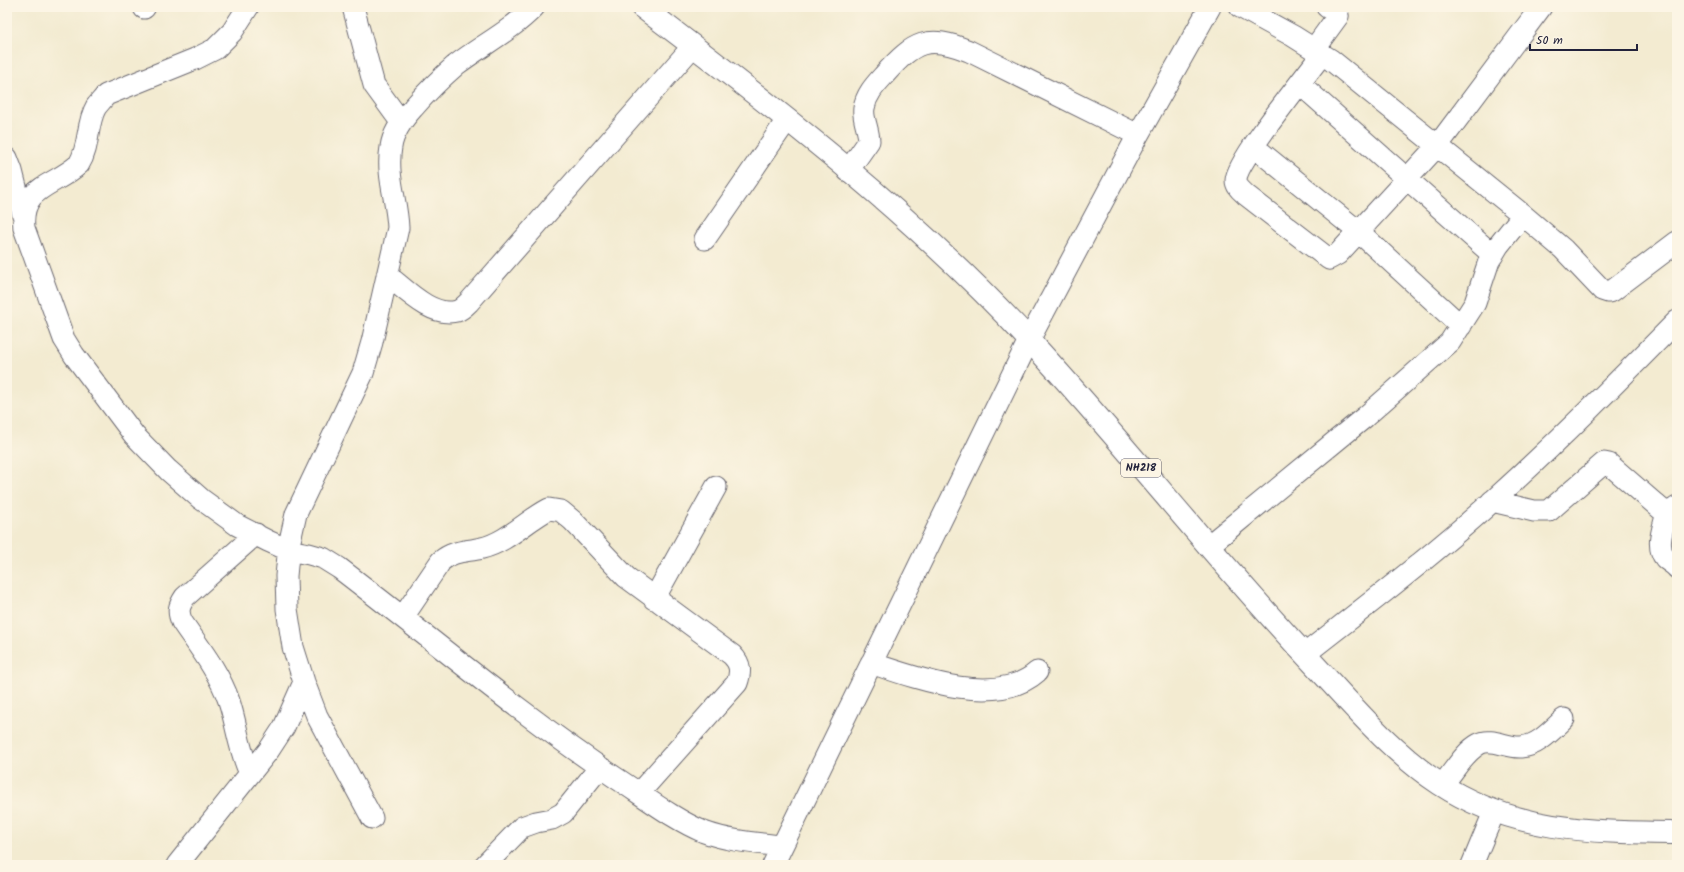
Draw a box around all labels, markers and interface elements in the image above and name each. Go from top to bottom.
scale bar [1530,26,1637,52]
text: 50 m [1536,31,1563,50]
road number: NH218 [1121,459,1161,477]

